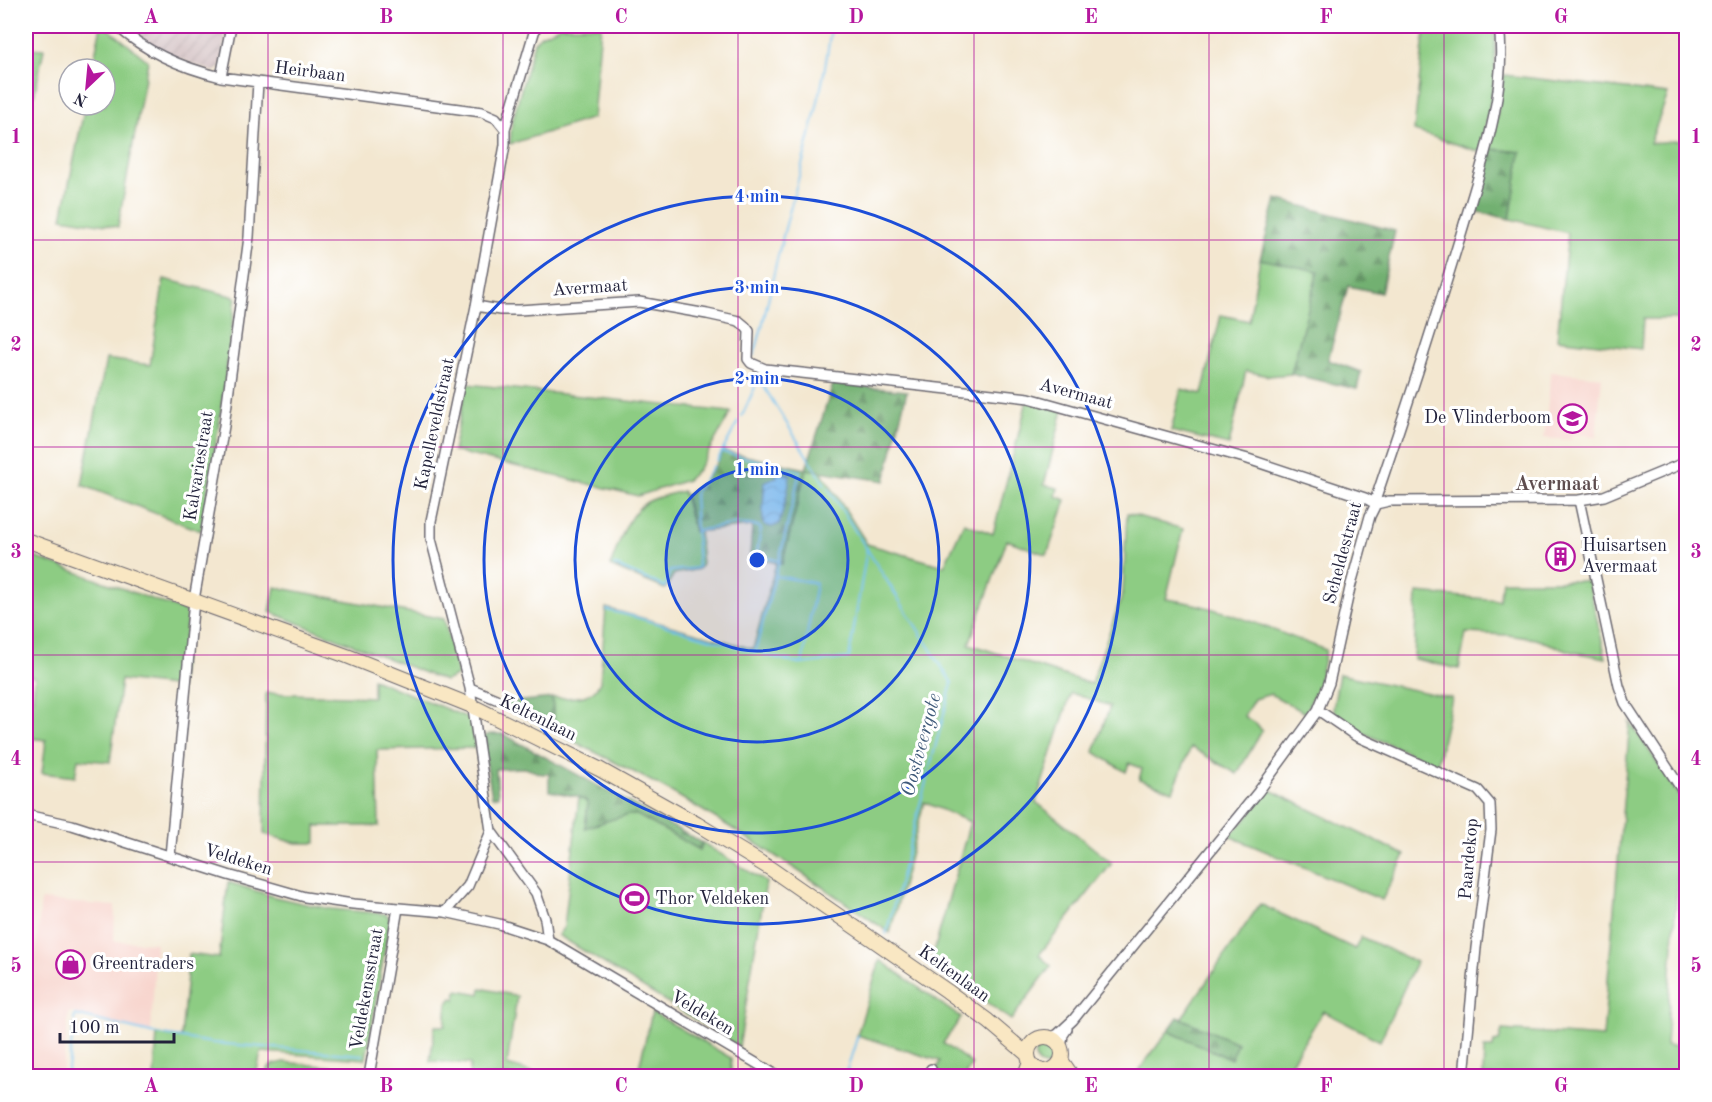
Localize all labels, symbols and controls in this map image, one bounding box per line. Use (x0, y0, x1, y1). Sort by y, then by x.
text: A (143, 8, 159, 28)
text: B (379, 8, 393, 28)
text: C (614, 8, 628, 28)
text: D (848, 8, 864, 28)
text: E (1084, 8, 1098, 28)
text: F (1319, 8, 1333, 28)
text: G (1554, 8, 1568, 28)
north arrow (57, 57, 117, 117)
street label: Heirbaan (273, 59, 347, 85)
text: N (72, 88, 90, 109)
text: 1 (10, 128, 22, 148)
text: 1 (1690, 128, 1702, 148)
text: 4 min (734, 188, 780, 206)
street label: Avermaat (552, 276, 628, 300)
text: 3 min (734, 279, 780, 297)
text: 2 (10, 336, 22, 356)
text: 2 (1690, 336, 1702, 356)
street label: Kapelleveldstraat (412, 356, 458, 492)
text: 2 min (734, 370, 780, 388)
street label: Avermaat (1037, 376, 1115, 412)
school or university icon: De Vlinderboom (1556, 402, 1588, 434)
place label: De Vlinderboom (1424, 409, 1551, 427)
street label: Kalvariestraat (181, 410, 217, 522)
text: 1 min (734, 461, 780, 479)
district label: Avermaat (1515, 475, 1599, 495)
street label: Scheldestraat (1321, 500, 1365, 606)
place label: Huisartsen Avermaat (1582, 537, 1667, 576)
building icon: Huisartsen Avermaat (1545, 540, 1577, 572)
text: 3 (10, 543, 22, 563)
text: 3 (1690, 543, 1702, 563)
centre of rings (747, 550, 767, 570)
water label: Oostveergote (899, 691, 945, 799)
street label: Keltenlaan (497, 692, 580, 744)
text: 4 (10, 750, 22, 770)
text: 4 (1690, 750, 1702, 770)
street label: Paardekop (1456, 817, 1482, 901)
street label: Veldeken (202, 841, 275, 879)
sports icon: Thor Veldeken (618, 883, 650, 915)
place label: Thor Veldeken (655, 890, 770, 908)
street label: Veldekensstraat (347, 927, 387, 1051)
street label: Keltenlaan (915, 942, 993, 1006)
shop icon: Greentraders (55, 948, 87, 980)
place label: Greentraders (92, 955, 194, 973)
text: 5 (10, 956, 22, 977)
text: 5 (1690, 956, 1702, 977)
street label: Veldeken (667, 987, 737, 1039)
scale bar (60, 1006, 174, 1044)
text: 100 m (69, 1019, 120, 1037)
text: A (143, 1077, 159, 1097)
text: B (379, 1077, 393, 1097)
text: C (614, 1077, 628, 1097)
text: D (848, 1077, 864, 1097)
text: E (1084, 1077, 1098, 1097)
text: F (1319, 1077, 1333, 1097)
text: G (1554, 1077, 1568, 1097)

